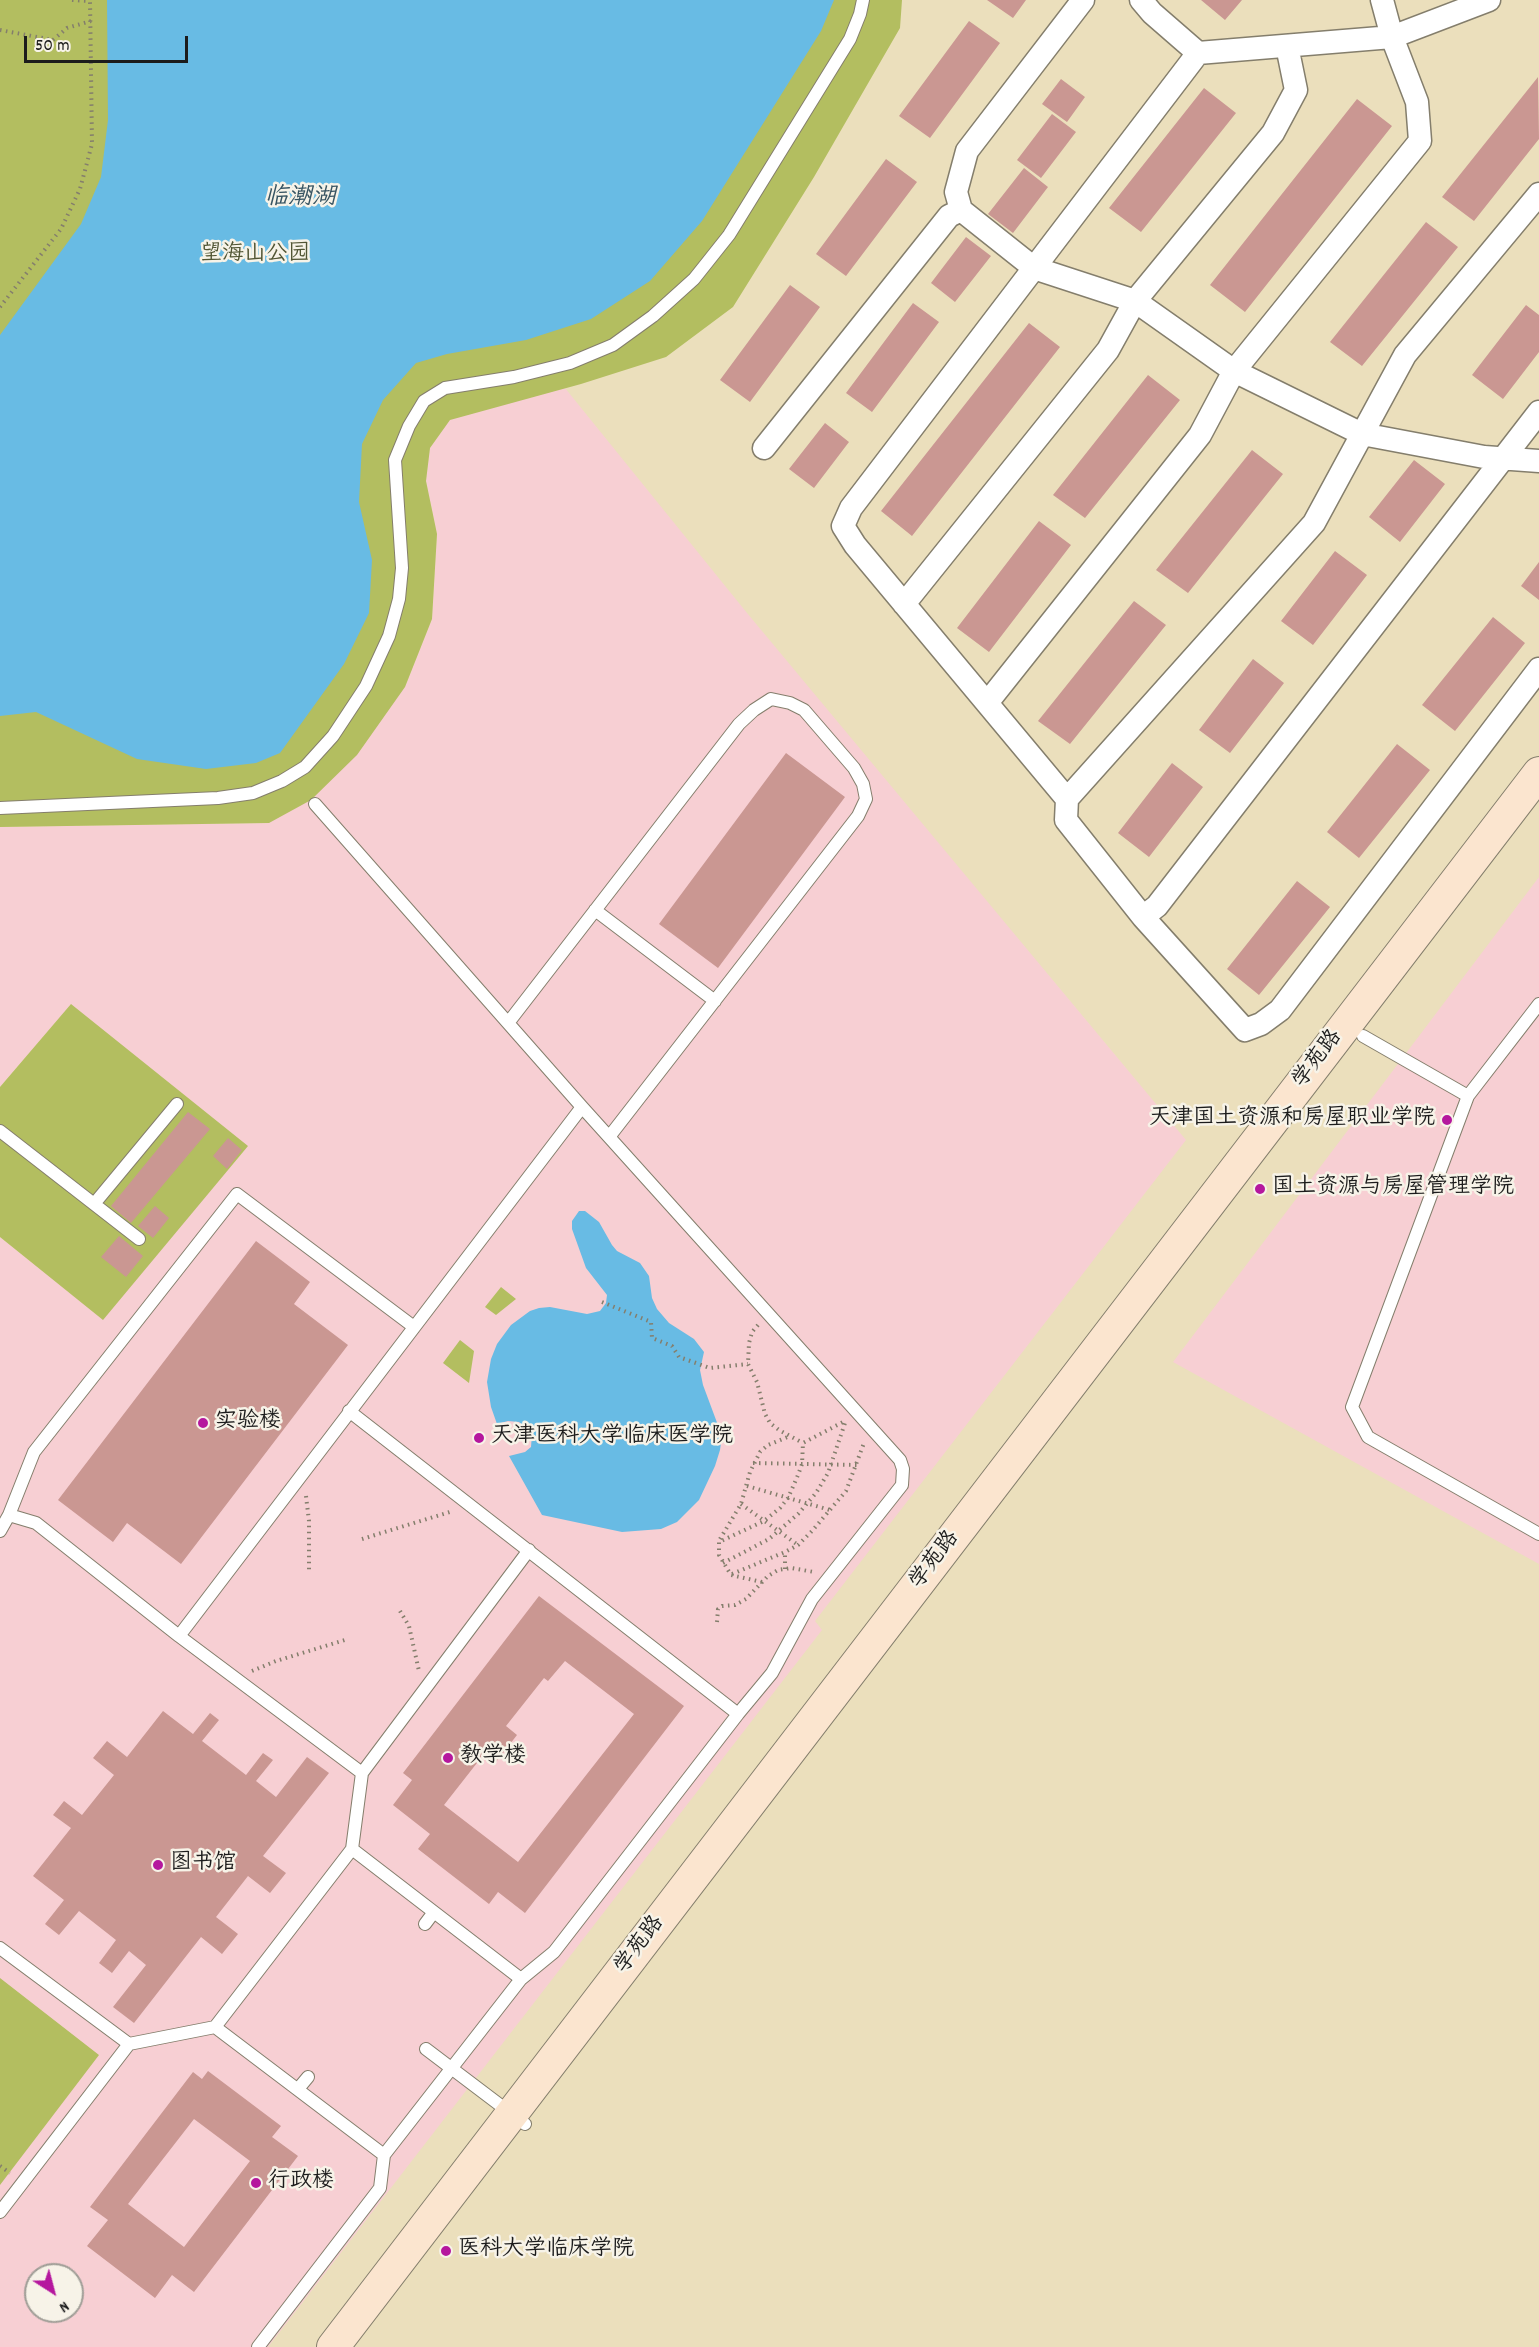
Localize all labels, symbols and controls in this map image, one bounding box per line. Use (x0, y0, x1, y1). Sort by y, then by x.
scale bar (27, 24, 190, 62)
text: 50 m (35, 34, 70, 59)
water label: 临潮湖 (264, 186, 336, 214)
park label: 望海山公园 (200, 243, 310, 269)
street label: 学苑路 (1289, 1026, 1349, 1094)
place label: 天津国土资源和房屋职业学院 (1149, 1107, 1435, 1133)
marker: 天津国土资源和房屋职业学院 (1440, 1113, 1454, 1127)
place label: 国土资源与房屋管理学院 (1272, 1176, 1514, 1202)
marker: 国土资源与房屋管理学院 (1253, 1182, 1267, 1196)
place label: 实验楼 (215, 1410, 281, 1436)
marker: 实验楼 (196, 1416, 210, 1430)
place label: 天津医科大学临床医学院 (491, 1425, 733, 1451)
marker: 天津医科大学临床医学院 (472, 1431, 486, 1445)
street label: 学苑路 (906, 1527, 966, 1595)
place label: 教学楼 (460, 1745, 526, 1771)
marker: 教学楼 (441, 1751, 455, 1765)
place label: 图书馆 (170, 1852, 236, 1878)
marker: 图书馆 (151, 1858, 165, 1872)
street label: 学苑路 (611, 1912, 671, 1980)
place label: 行政楼 (268, 2170, 334, 2196)
marker: 行政楼 (249, 2176, 263, 2190)
place label: 医科大学临床学院 (458, 2238, 634, 2264)
marker: 医科大学临床学院 (439, 2244, 453, 2258)
north arrow (24, 2263, 84, 2323)
text: N (54, 2295, 74, 2318)

